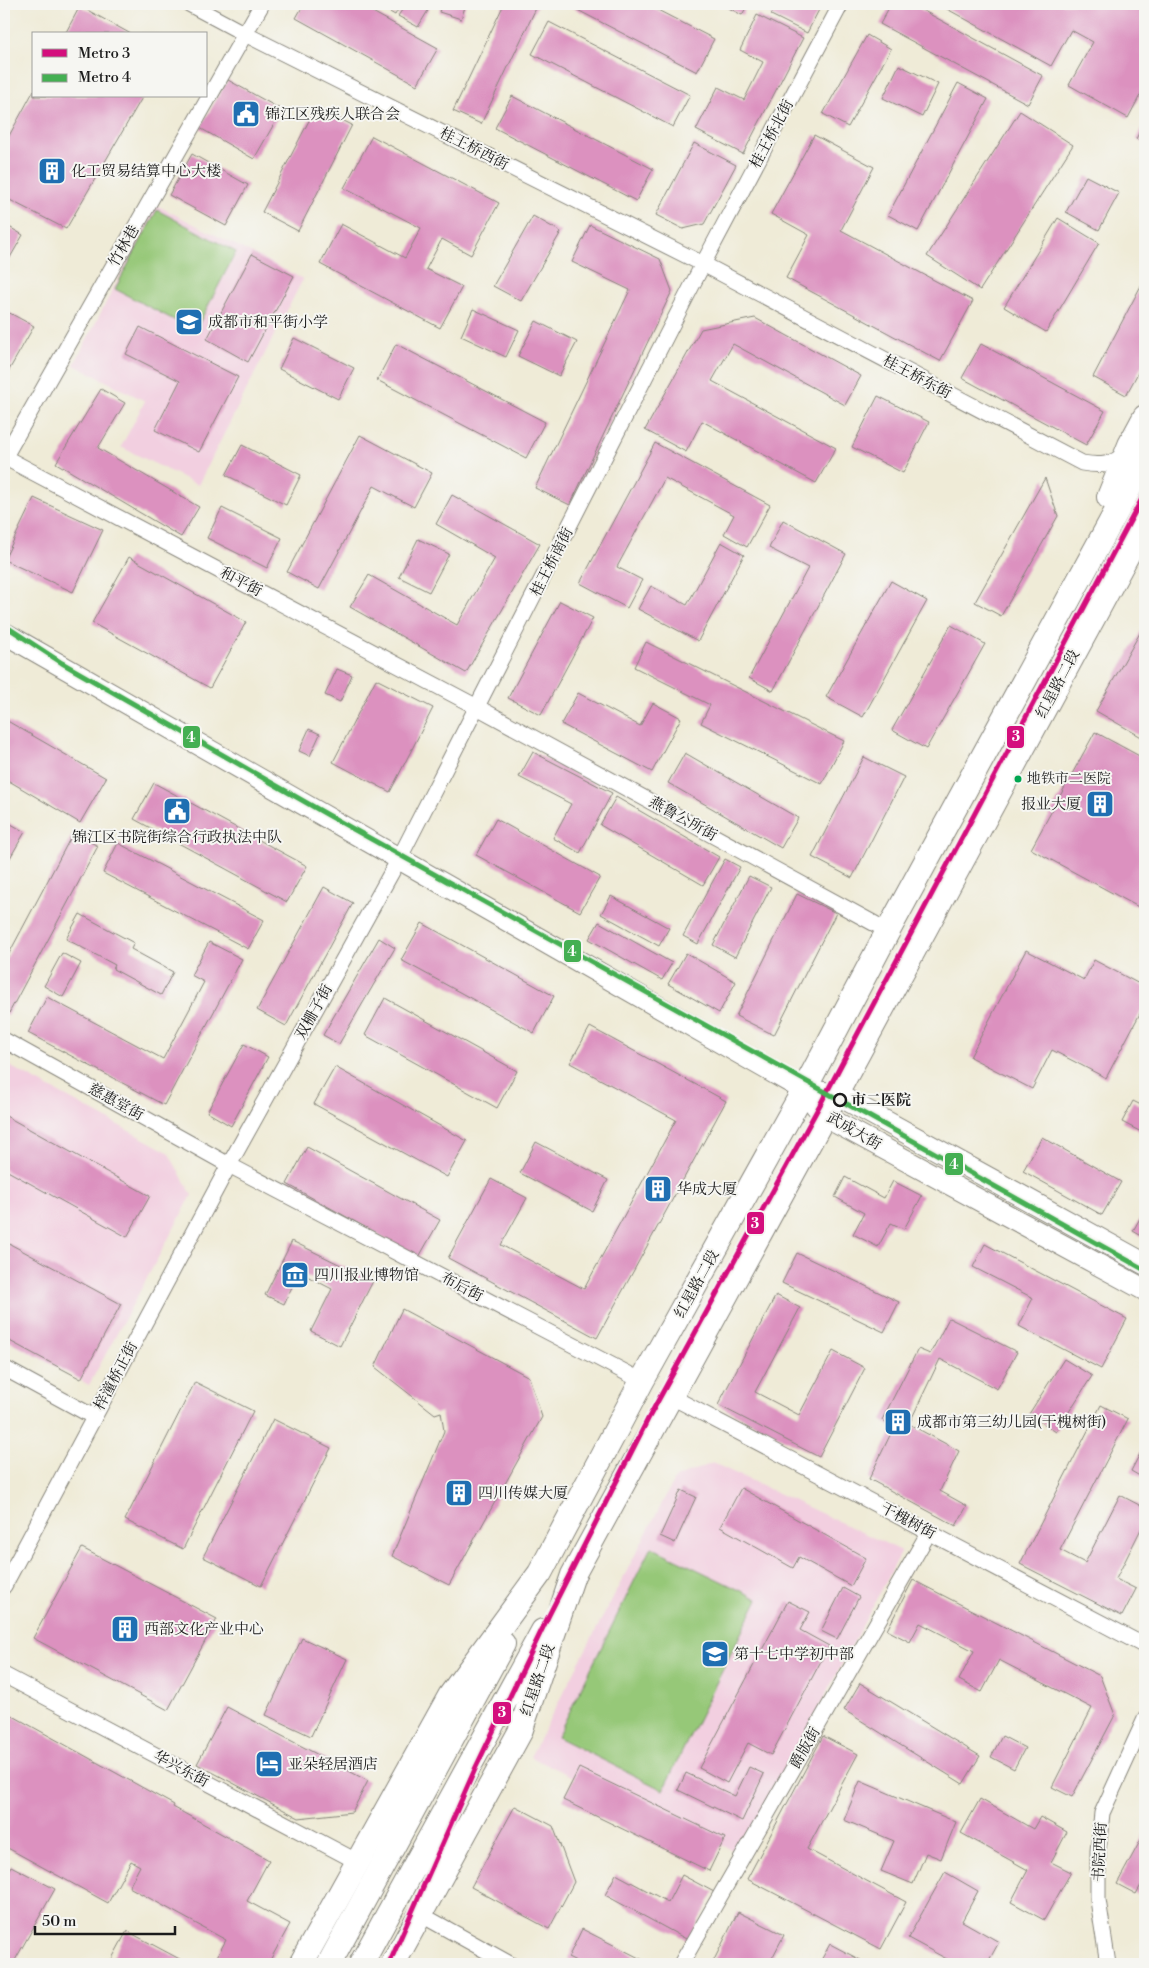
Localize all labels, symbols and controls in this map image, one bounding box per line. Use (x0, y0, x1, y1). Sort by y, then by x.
legend (32, 32, 208, 98)
text: Metro 3 (78, 44, 130, 63)
text: Metro 4 (78, 68, 131, 87)
street label: 桂王桥北街 (746, 96, 798, 172)
public building icon: 锦江区残疾人联合会 (231, 99, 261, 129)
place label: 锦江区残疾人联合会 (265, 105, 400, 124)
street label: 桂王桥西街 (436, 124, 512, 174)
building icon: 化工贸易结算中心大楼 (37, 156, 67, 186)
place label: 化工贸易结算中心大楼 (71, 162, 221, 181)
street label: 竹林巷 (105, 222, 143, 270)
school or university icon: 成都市和平街小学 (174, 307, 204, 337)
place label: 成都市和平街小学 (208, 313, 328, 332)
street label: 桂王桥东街 (879, 351, 955, 403)
street label: 桂王桥南街 (527, 524, 577, 600)
street label: 和平街 (217, 563, 265, 601)
street label: 红星路二段 (1032, 646, 1084, 722)
line badge: 4 (182, 725, 201, 749)
line badge: 3 (1006, 725, 1025, 749)
text: 3 (1012, 728, 1020, 746)
text: 4 (186, 729, 196, 747)
place label: 地铁市二医院 (1027, 770, 1111, 788)
marker: 地铁市二医院 (1013, 774, 1023, 784)
building icon: 报业大厦 (1085, 789, 1115, 819)
street label: 燕鲁公所街 (646, 793, 720, 845)
place label: 报业大厦 (1021, 795, 1081, 814)
public building icon: 锦江区书院街综合行政执法中队 (162, 796, 192, 826)
place label: 锦江区书院街综合行政执法中队 (72, 828, 282, 847)
line badge: 4 (563, 939, 582, 963)
text: 4 (567, 943, 577, 961)
street label: 双栅子街 (291, 981, 337, 1043)
street label: 慈惠堂街 (85, 1079, 147, 1125)
place label: 市二医院 (851, 1091, 911, 1110)
marker: 市二医院 (833, 1093, 847, 1107)
street label: 武成大街 (823, 1108, 885, 1154)
line badge: 4 (944, 1152, 964, 1176)
text: 4 (949, 1156, 959, 1174)
building icon: 华成大厦 (643, 1174, 673, 1204)
place label: 华成大厦 (677, 1180, 737, 1199)
line badge: 3 (746, 1211, 765, 1235)
text: 3 (751, 1215, 759, 1233)
street label: 红星路二段 (671, 1247, 723, 1321)
museum icon: 四川报业博物馆 (280, 1260, 310, 1290)
place label: 四川报业博物馆 (314, 1266, 419, 1285)
street label: 布后街 (438, 1268, 486, 1306)
street label: 梓潼桥正街 (90, 1338, 142, 1414)
building icon: 成都市第三幼儿园(干槐树街) (883, 1407, 913, 1437)
place label: 成都市第三幼儿园(干槐树街) (917, 1413, 1106, 1432)
building icon: 四川传媒大厦 (444, 1478, 474, 1508)
place label: 四川传媒大厦 (478, 1484, 568, 1503)
street label: 干槐树街 (877, 1499, 939, 1543)
building icon: 西部文化产业中心 (110, 1614, 140, 1644)
place label: 西部文化产业中心 (144, 1620, 264, 1639)
school or university icon: 第十七中学初中部 (700, 1639, 730, 1669)
street label: 红星路二段 (517, 1641, 559, 1719)
place label: 第十七中学初中部 (734, 1645, 854, 1664)
line badge: 3 (492, 1701, 512, 1725)
text: 3 (498, 1704, 506, 1722)
street label: 爵版街 (786, 1724, 824, 1772)
street label: 华兴东街 (150, 1747, 212, 1791)
hotel icon: 亚朵轻居酒店 (254, 1749, 284, 1779)
place label: 亚朵轻居酒店 (288, 1755, 378, 1774)
street label: 书院西街 (1089, 1822, 1111, 1882)
scale bar (35, 1903, 175, 1935)
text: 50 m (42, 1912, 76, 1931)

